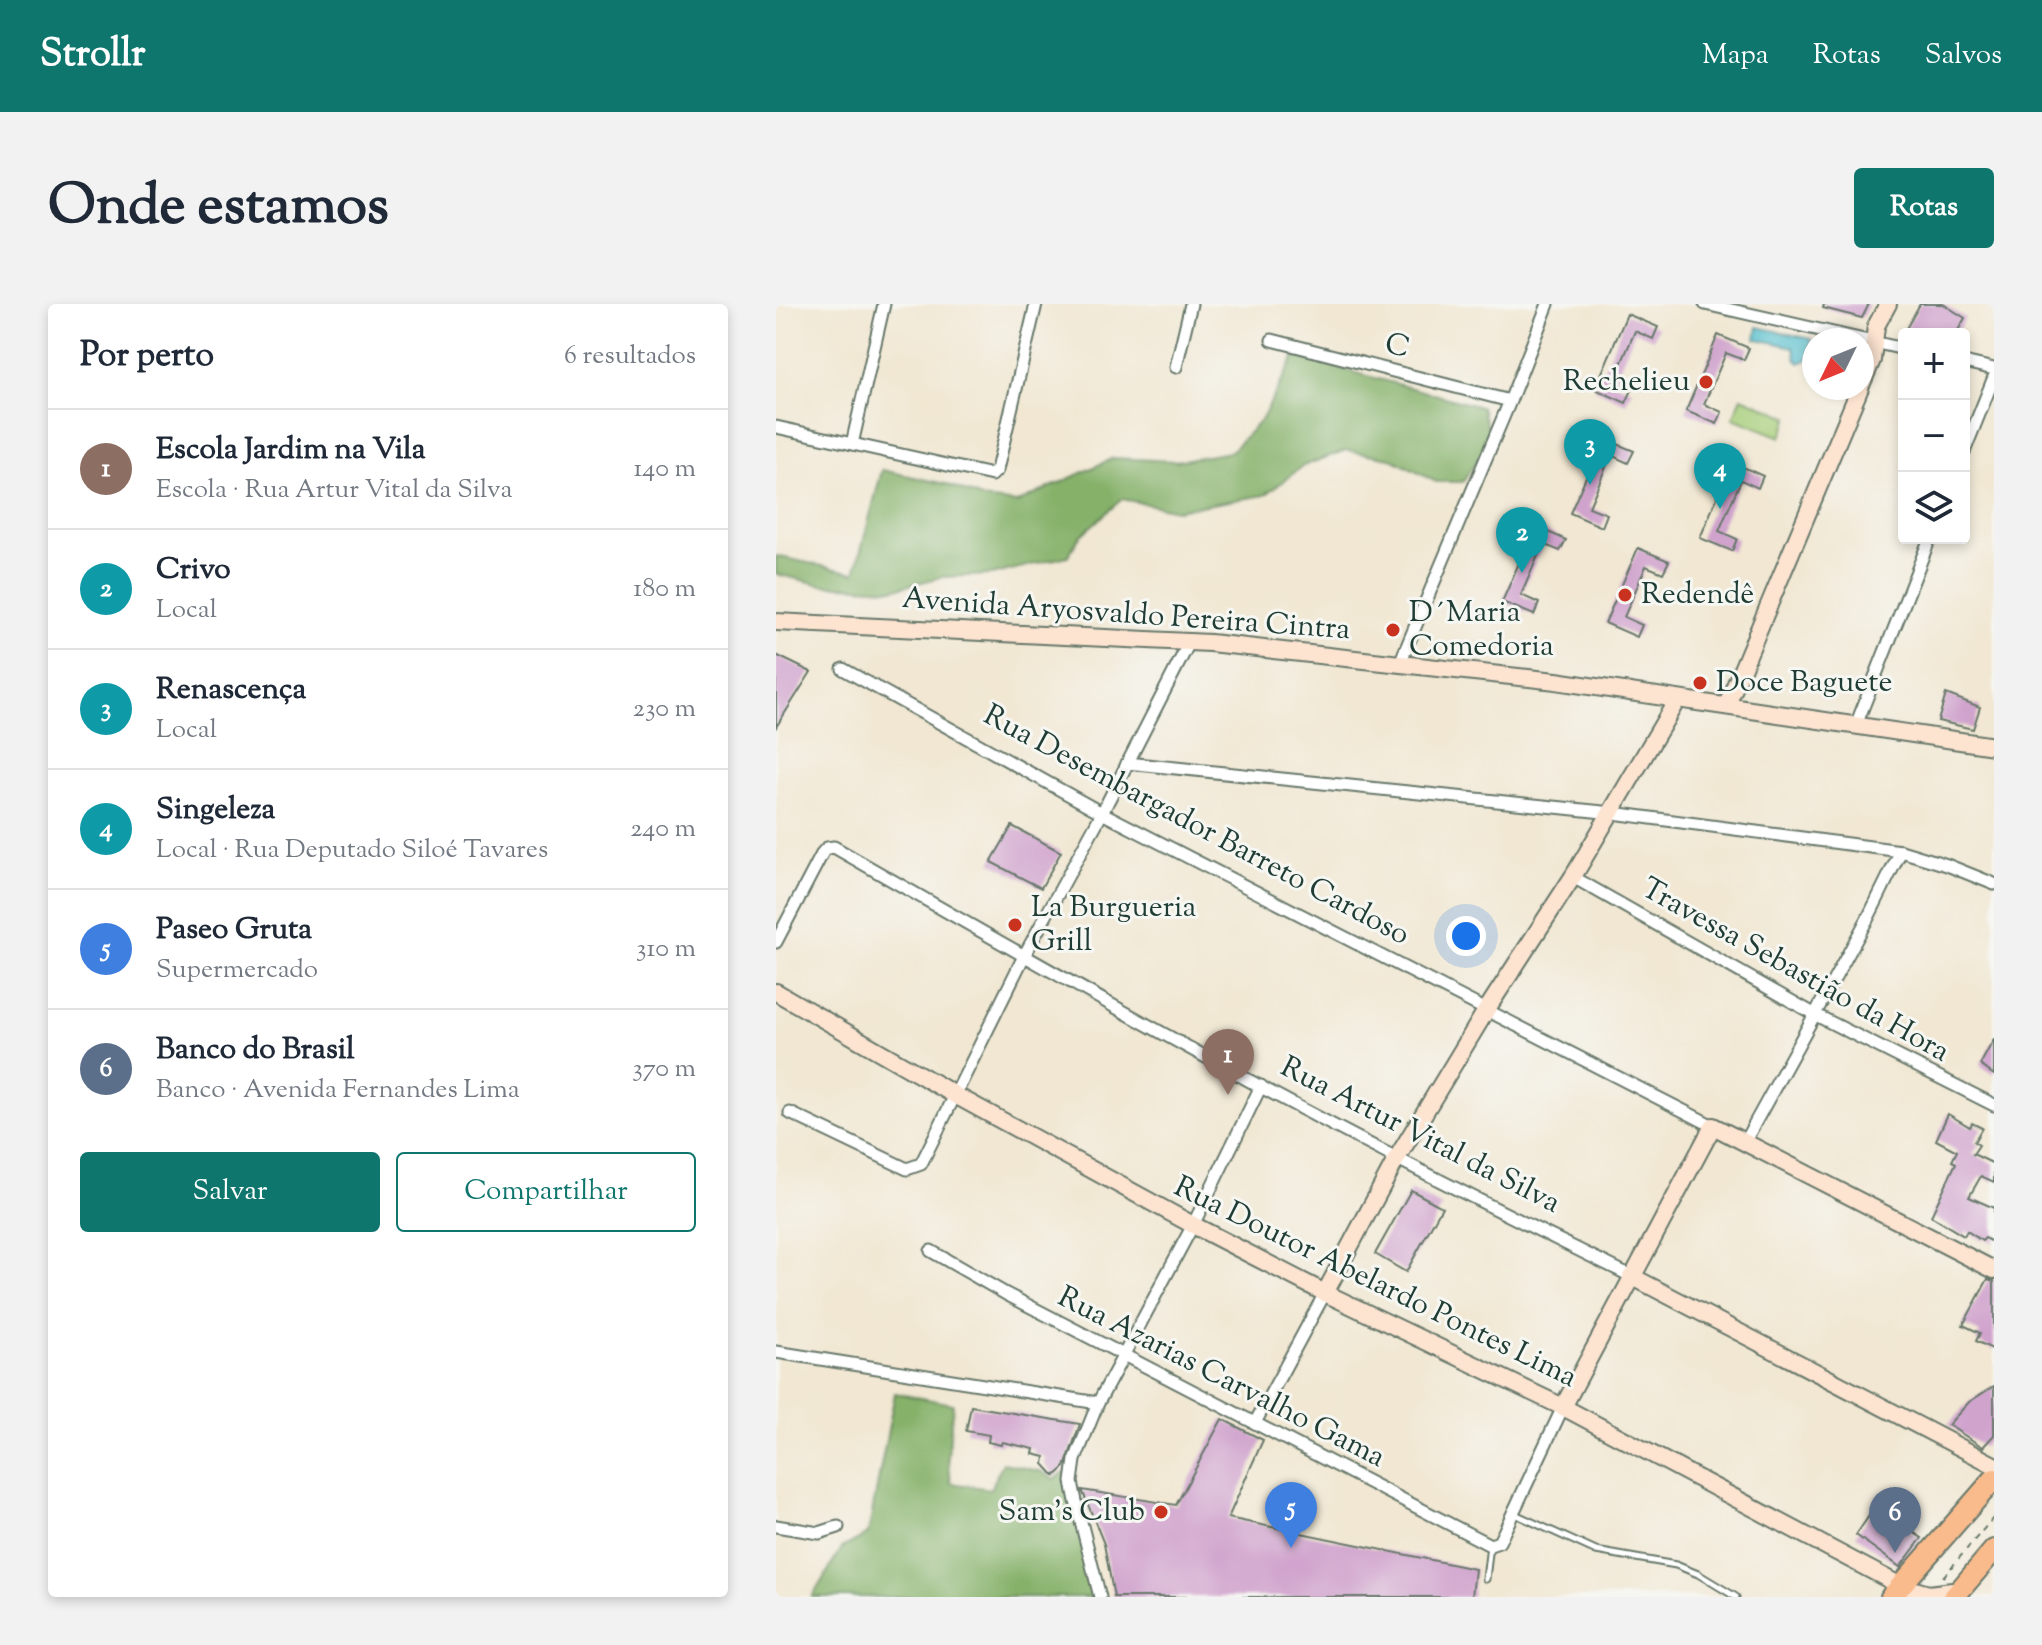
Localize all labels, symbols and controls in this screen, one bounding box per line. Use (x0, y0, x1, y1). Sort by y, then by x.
text: Strollr (40, 29, 146, 83)
text: Mapa (1702, 36, 1769, 76)
text: Rotas (1813, 36, 1881, 76)
text: Salvos (1925, 36, 2002, 76)
text: Onde estamos (48, 168, 389, 249)
button: Rotas (1854, 168, 1994, 248)
street label: C (1380, 323, 1414, 371)
north arrow (1802, 328, 1874, 400)
map controls (1898, 328, 1970, 544)
button: + (1898, 328, 1970, 400)
text: Por perto (80, 332, 214, 381)
text: 6 resultados (564, 338, 696, 375)
place label: Rechelieu (1563, 361, 1690, 404)
marker: Rechelieu (1697, 373, 1715, 391)
button: − (1898, 400, 1970, 472)
pin: 3 (1564, 419, 1616, 485)
text: Escola Jardim na Vila (156, 429, 425, 472)
pin: 4 (1694, 443, 1746, 509)
text: 1 (102, 451, 110, 488)
text: 140 m (633, 451, 696, 488)
text: Escola · Rua Artur Vital da Silva (156, 472, 513, 509)
button: layers (1898, 472, 1970, 544)
pin: 2 (1496, 507, 1548, 573)
text: Crivo (156, 549, 231, 592)
text: 2 (100, 571, 112, 608)
text: 180 m (633, 571, 696, 608)
place label: Redendê (1641, 574, 1754, 617)
street label: Avenida Aryosvaldo Pereira Cintra (900, 578, 1352, 652)
marker: Redendê (1616, 586, 1634, 604)
text: Local (156, 592, 217, 629)
place label: D´Maria Comedoria (1409, 592, 1554, 669)
marker: D´Maria Comedoria (1384, 621, 1402, 639)
place label: Doce Baguete (1716, 662, 1892, 705)
text: Renascença (156, 669, 306, 712)
marker: Doce Baguete (1691, 674, 1709, 692)
text: 3 (101, 691, 111, 728)
text: 230 m (633, 691, 696, 728)
street label: Rua Desembargador Barreto Cardoso (975, 695, 1417, 957)
text: Local (156, 712, 217, 749)
text: Singeleza (156, 789, 275, 832)
text: 4 (99, 811, 113, 848)
text: 240 m (630, 811, 696, 848)
text: Local · Rua Deputado Siloé Tavares (156, 832, 548, 869)
street label: Travessa Sebastião da Hora (1633, 868, 1957, 1074)
place label: La Burgueria Grill (1031, 887, 1196, 964)
text: Paseo Gruta (156, 909, 312, 952)
marker: La Burgueria Grill (1006, 916, 1024, 934)
your location (1446, 916, 1486, 956)
text: 5 (102, 931, 110, 968)
text: 310 m (636, 931, 696, 968)
text: Supermercado (156, 952, 318, 989)
text: Banco do Brasil (156, 1029, 355, 1072)
pin: 1 (1202, 1029, 1254, 1095)
street label: Rua Artur Vital da Silva (1272, 1047, 1568, 1225)
text: 6 (100, 1051, 112, 1088)
text: 370 m (632, 1051, 696, 1088)
text: Banco · Avenida Fernandes Lima (156, 1072, 520, 1109)
button: Salvar (80, 1152, 380, 1232)
button: Compartilhar (396, 1152, 696, 1232)
street label: Rua Doutor Abelardo Pontes Lima (1166, 1166, 1584, 1400)
street label: Rua Azarias Carvalho Gama (1050, 1277, 1392, 1480)
pin: 5 (1265, 1482, 1317, 1548)
pin: 6 (1869, 1487, 1921, 1553)
place label: Sam's Club (999, 1491, 1145, 1534)
marker: Sam's Club (1152, 1503, 1170, 1521)

